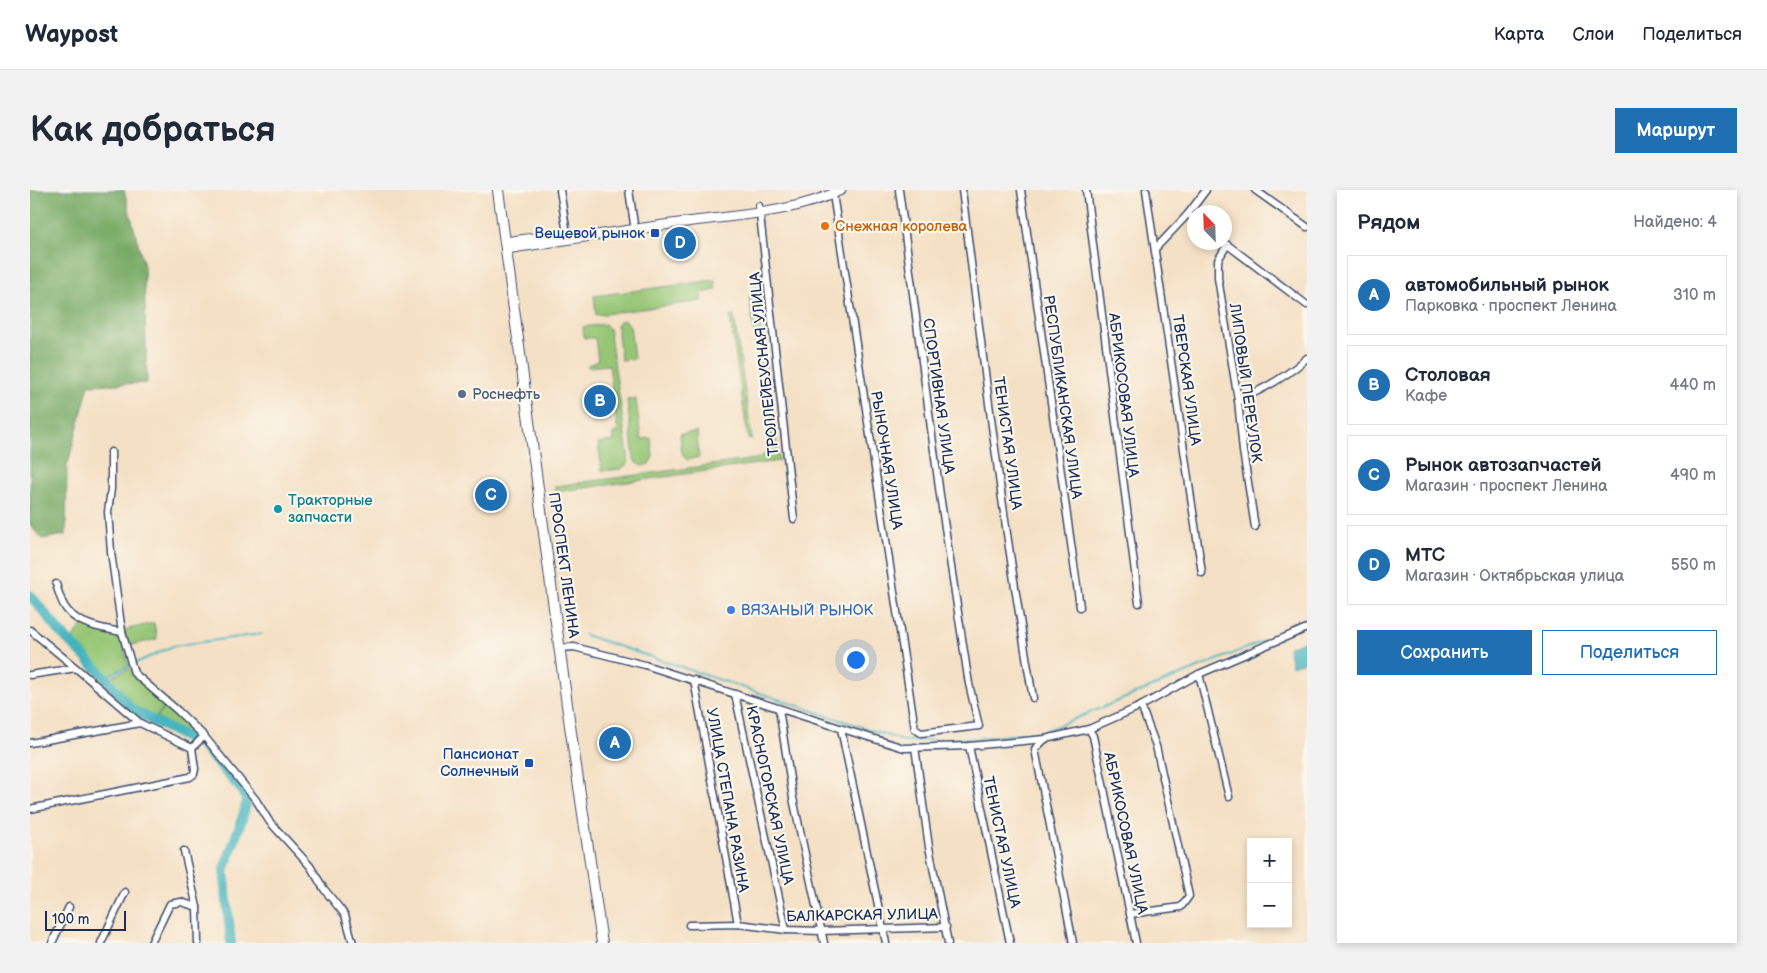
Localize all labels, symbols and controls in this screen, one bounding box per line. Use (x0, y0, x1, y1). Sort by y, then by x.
text: Waypost (25, 20, 118, 49)
text: Карта (1494, 24, 1544, 45)
text: Слои (1572, 24, 1614, 45)
text: Поделиться (1642, 24, 1742, 45)
button: Маршрут (1615, 108, 1737, 153)
text: Как добраться (30, 109, 276, 152)
north arrow (1187, 205, 1232, 250)
text: Рядом (1357, 210, 1420, 235)
text: Найдено: 4 (1633, 213, 1717, 232)
place label: Снежная королева (835, 217, 968, 236)
marker: Снежная королева (819, 220, 831, 232)
place label: Вещевой рынок (535, 224, 645, 243)
pin: D (664, 224, 696, 262)
marker: Вещевой рынок (649, 227, 661, 239)
street label: ТРОЛЛЕЙБУСНАЯ УЛИЦА (745, 270, 784, 457)
text: автомобильный рынок (1405, 274, 1609, 297)
text: A (1369, 286, 1379, 305)
text: 310 m (1673, 286, 1716, 305)
street label: РЕСПУБЛИКАНСКАЯ УЛИЦА (1039, 294, 1086, 501)
text: Парковка · проспект Ленина (1405, 297, 1617, 316)
street label: ЛИПОВЫЙ ПЕРЕУЛОК (1225, 301, 1266, 464)
street label: АБРИКОСОВАЯ УЛИЦА (1104, 311, 1143, 479)
street label: ТВЕРСКАЯ УЛИЦА (1168, 313, 1205, 448)
street label: СПОРТИВНАЯ УЛИЦА (918, 317, 959, 476)
text: Столовая (1405, 364, 1491, 387)
street label: ТЕНИСТАЯ УЛИЦА (989, 375, 1026, 512)
text: B (1368, 376, 1380, 395)
text: 440 m (1670, 376, 1716, 395)
pin: B (584, 382, 616, 420)
place label: Роснефть (472, 385, 541, 404)
text: Кафе (1405, 387, 1447, 406)
marker: Роснефть (456, 388, 468, 400)
street label: РЫНОЧНАЯ УЛИЦА (866, 389, 907, 532)
text: Рынок автозапчастей (1405, 454, 1601, 477)
text: C (1368, 466, 1380, 485)
text: 490 m (1670, 466, 1716, 485)
pin: C (475, 476, 507, 514)
text: Магазин · проспект Ленина (1405, 477, 1608, 496)
place label: Тракторные запчасти (288, 491, 373, 527)
street label: ПРОСПЕКТ ЛЕНИНА (544, 491, 583, 640)
marker: Тракторные запчасти (272, 503, 284, 515)
text: МТС (1405, 544, 1445, 567)
text: D (1368, 556, 1380, 575)
text: 550 m (1671, 556, 1716, 575)
text: Магазин · Октябрьская улица (1405, 567, 1624, 586)
place label: ВЯЗАНЫЙ РЫНОК (741, 601, 874, 620)
marker: ВЯЗАНЫЙ РЫНОК (725, 604, 737, 616)
button: Сохранить (1357, 630, 1532, 675)
button: Поделиться (1542, 630, 1717, 675)
your location (843, 647, 869, 673)
street label: КРАСНОГОРСКАЯ УЛИЦА (741, 704, 798, 887)
street label: УЛИЦА СТЕПАНА РАЗИНА (702, 706, 753, 895)
pin: A (599, 724, 631, 762)
place label: Пансионат Солнечный (440, 745, 519, 781)
street label: АБРИКОСОВАЯ УЛИЦА (1099, 749, 1152, 917)
marker: Пансионат Солнечный (523, 757, 535, 769)
street label: ТЕНИСТАЯ УЛИЦА (978, 774, 1025, 911)
map controls (1247, 838, 1292, 928)
button: + (1247, 838, 1292, 883)
button: − (1247, 883, 1292, 928)
street label: БАЛКАРСКАЯ УЛИЦА (786, 905, 939, 926)
scale bar (45, 908, 126, 931)
text: 100 m (52, 911, 89, 928)

